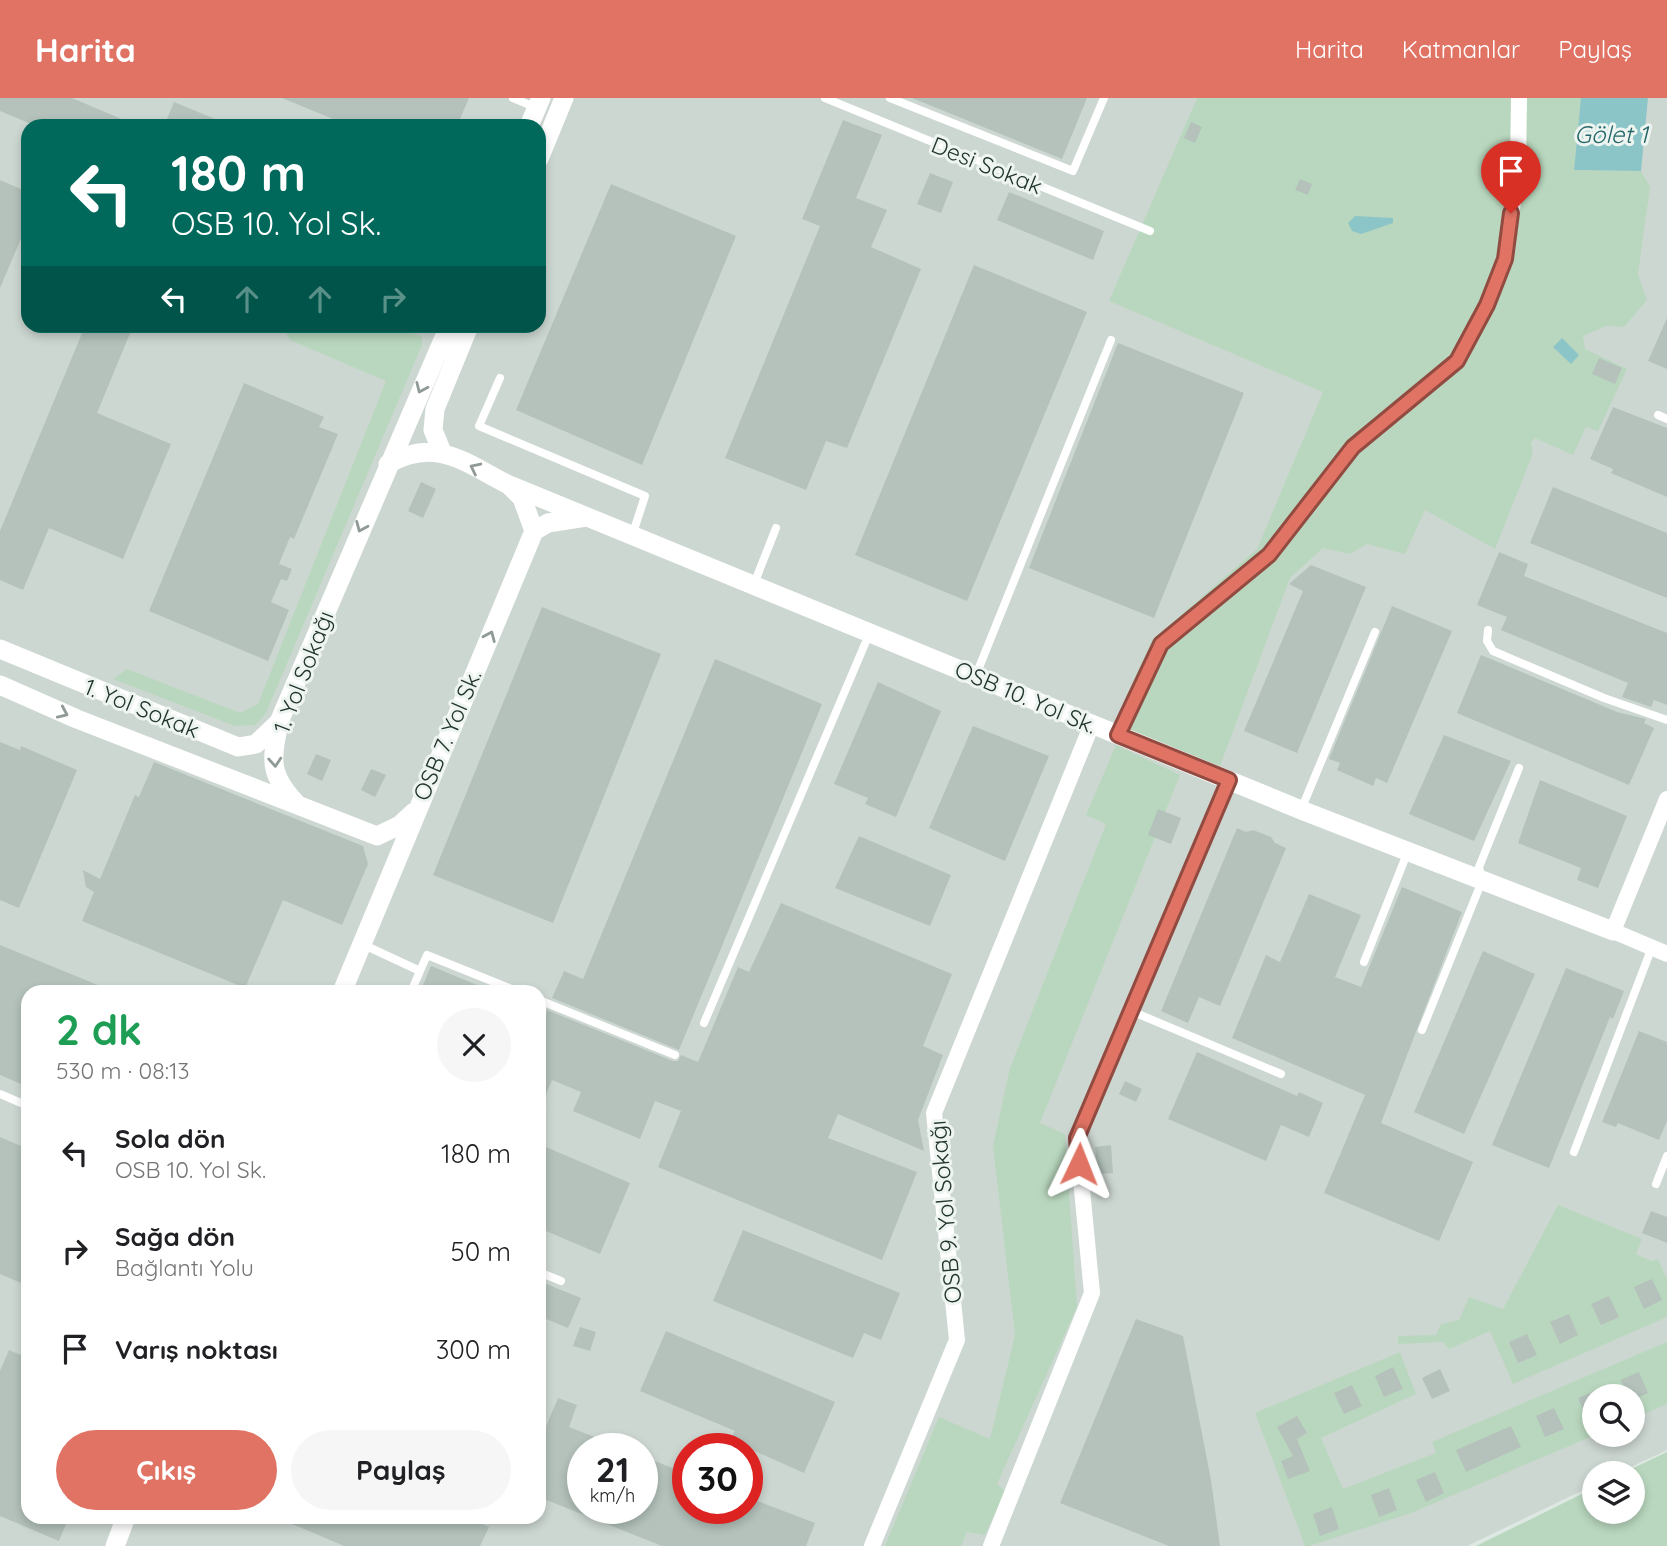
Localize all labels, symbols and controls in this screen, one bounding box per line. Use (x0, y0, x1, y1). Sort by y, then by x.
text: Harita (35, 29, 136, 70)
text: Harita (1295, 34, 1364, 64)
text: Katmanlar (1402, 34, 1520, 64)
text: Paylaş (1558, 34, 1632, 64)
water label: Gölet 1 (1574, 119, 1650, 149)
street label: Desi Sokak (927, 130, 1047, 200)
pin (1481, 141, 1541, 213)
text: 180 m (171, 142, 306, 203)
icon: left (56, 147, 147, 238)
icon: arrive (1492, 152, 1530, 190)
text: OSB 10. Yol Sk. (171, 203, 381, 243)
icon: left (155, 280, 193, 318)
icon: ahead (228, 280, 266, 318)
icon: ahead (301, 280, 339, 318)
icon: right (374, 280, 412, 318)
one-way arrow (415, 381, 429, 393)
one-way arrow (470, 462, 482, 476)
one-way arrow (355, 520, 369, 532)
street label: 1. Yol Sokağı (266, 607, 340, 737)
one-way arrow (481, 630, 495, 642)
street label: OSB 10. Yol Sk. (951, 654, 1101, 740)
street label: OSB 7. Yol Sk. (406, 665, 488, 805)
street label: 1. Yol Sokak (80, 672, 204, 744)
one-way arrow (55, 705, 68, 719)
one-way arrow (267, 757, 282, 768)
text: 2 dk (56, 1003, 142, 1056)
button: close (437, 1008, 511, 1082)
text: 530 m · 08:13 (56, 1056, 190, 1085)
street label: OSB 9. Yol Sokağı (923, 1119, 967, 1305)
text: Sola dön (115, 1122, 225, 1155)
position arrow (1042, 1127, 1116, 1201)
icon: left (56, 1134, 94, 1172)
text: 180 m (441, 1137, 511, 1170)
text: OSB 10. Yol Sk. (115, 1155, 266, 1184)
text: Sağa dön (115, 1220, 235, 1253)
icon: right (56, 1232, 94, 1270)
text: 50 m (451, 1235, 511, 1268)
text: Bağlantı Yolu (115, 1253, 254, 1282)
icon: arrive (56, 1330, 94, 1368)
text: Varış noktası (115, 1333, 278, 1366)
text: 300 m (436, 1333, 511, 1366)
map controls (1582, 1384, 1645, 1524)
button: search (1582, 1384, 1645, 1447)
button: Çıkış (56, 1430, 277, 1510)
button: Paylaş (291, 1430, 511, 1510)
speed limit sign: 30 (672, 1433, 763, 1524)
text: 21 (596, 1447, 629, 1491)
button: layers (1582, 1461, 1645, 1524)
text: km/h (590, 1484, 635, 1507)

